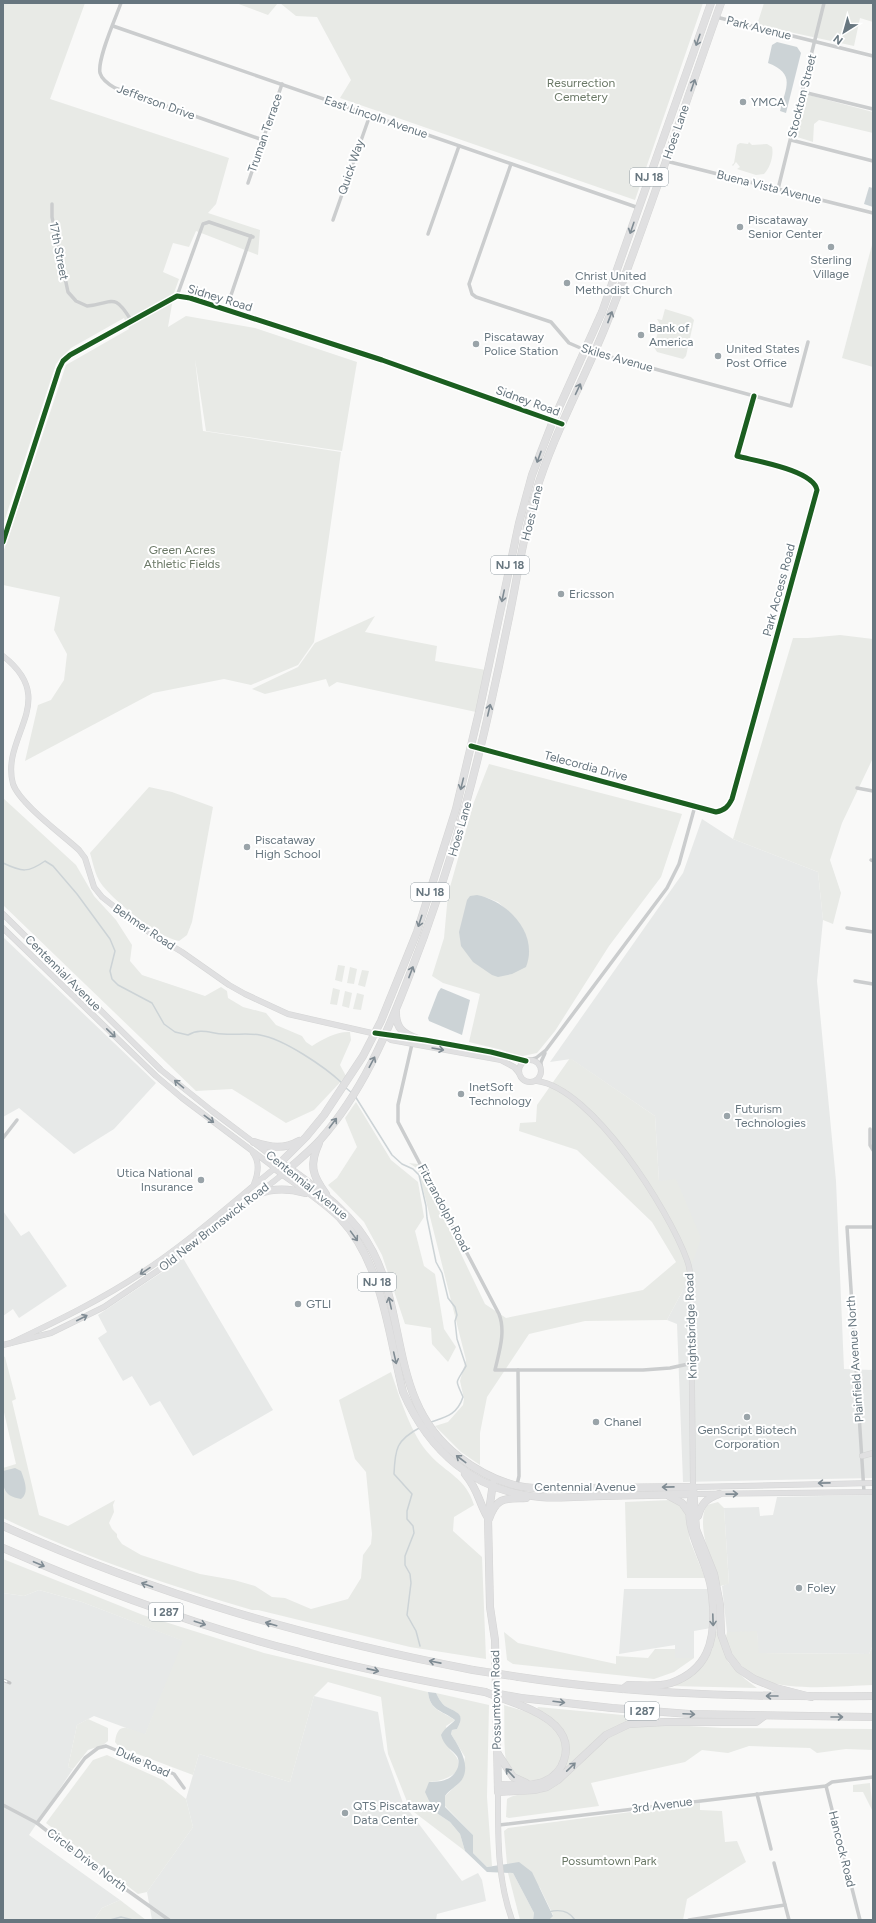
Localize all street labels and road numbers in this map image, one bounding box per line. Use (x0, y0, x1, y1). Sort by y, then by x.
street label: Park Avenue (725, 13, 793, 43)
street label: Stockton Street (785, 52, 819, 139)
street label: Jefferson Drive (115, 81, 197, 123)
street label: Truman Terrace (245, 91, 285, 174)
street label: East Lincoln Avenue (322, 93, 430, 141)
street label: Hoes Lane (660, 103, 692, 161)
street label: Quick Way (335, 137, 367, 196)
street label: Buena Vista Avenue (715, 167, 823, 207)
road number: NJ 18 (630, 168, 668, 186)
street label: 17th Street (46, 221, 72, 282)
street label: Sidney Road (186, 281, 254, 315)
street label: Skiles Avenue (579, 341, 655, 375)
street label: Sidney Road (494, 383, 562, 419)
street label: Hoes Lane (518, 483, 546, 542)
street label: Park Access Road (760, 542, 798, 638)
road number: NJ 18 (491, 556, 529, 574)
street label: Telecordia Drive (543, 748, 630, 784)
street label: Hoes Lane (445, 799, 475, 858)
road number: NJ 18 (411, 883, 449, 901)
street label: Behmer Road (110, 901, 178, 953)
street label: Centennial Avenue (22, 932, 104, 1014)
street label: Centennial Avenue (263, 1148, 351, 1223)
street label: Fitzrandolph Road (415, 1162, 473, 1254)
street label: Old New Brunswick Road (156, 1180, 272, 1274)
road number: NJ 18 (358, 1273, 396, 1291)
street label: Knightsbridge Road (682, 1273, 700, 1379)
street label: Plainfield Avenue North (844, 1295, 866, 1423)
street label: Centennial Avenue (534, 1480, 636, 1494)
road number: I 287 (149, 1603, 183, 1621)
street label: Possumtown Road (488, 1650, 504, 1750)
road number: I 287 (625, 1702, 659, 1720)
street label: Duke Road (114, 1744, 172, 1780)
street label: 3rd Avenue (631, 1794, 694, 1816)
street label: Hancock Road (826, 1809, 858, 1889)
street label: Circle Drive North (44, 1825, 130, 1895)

